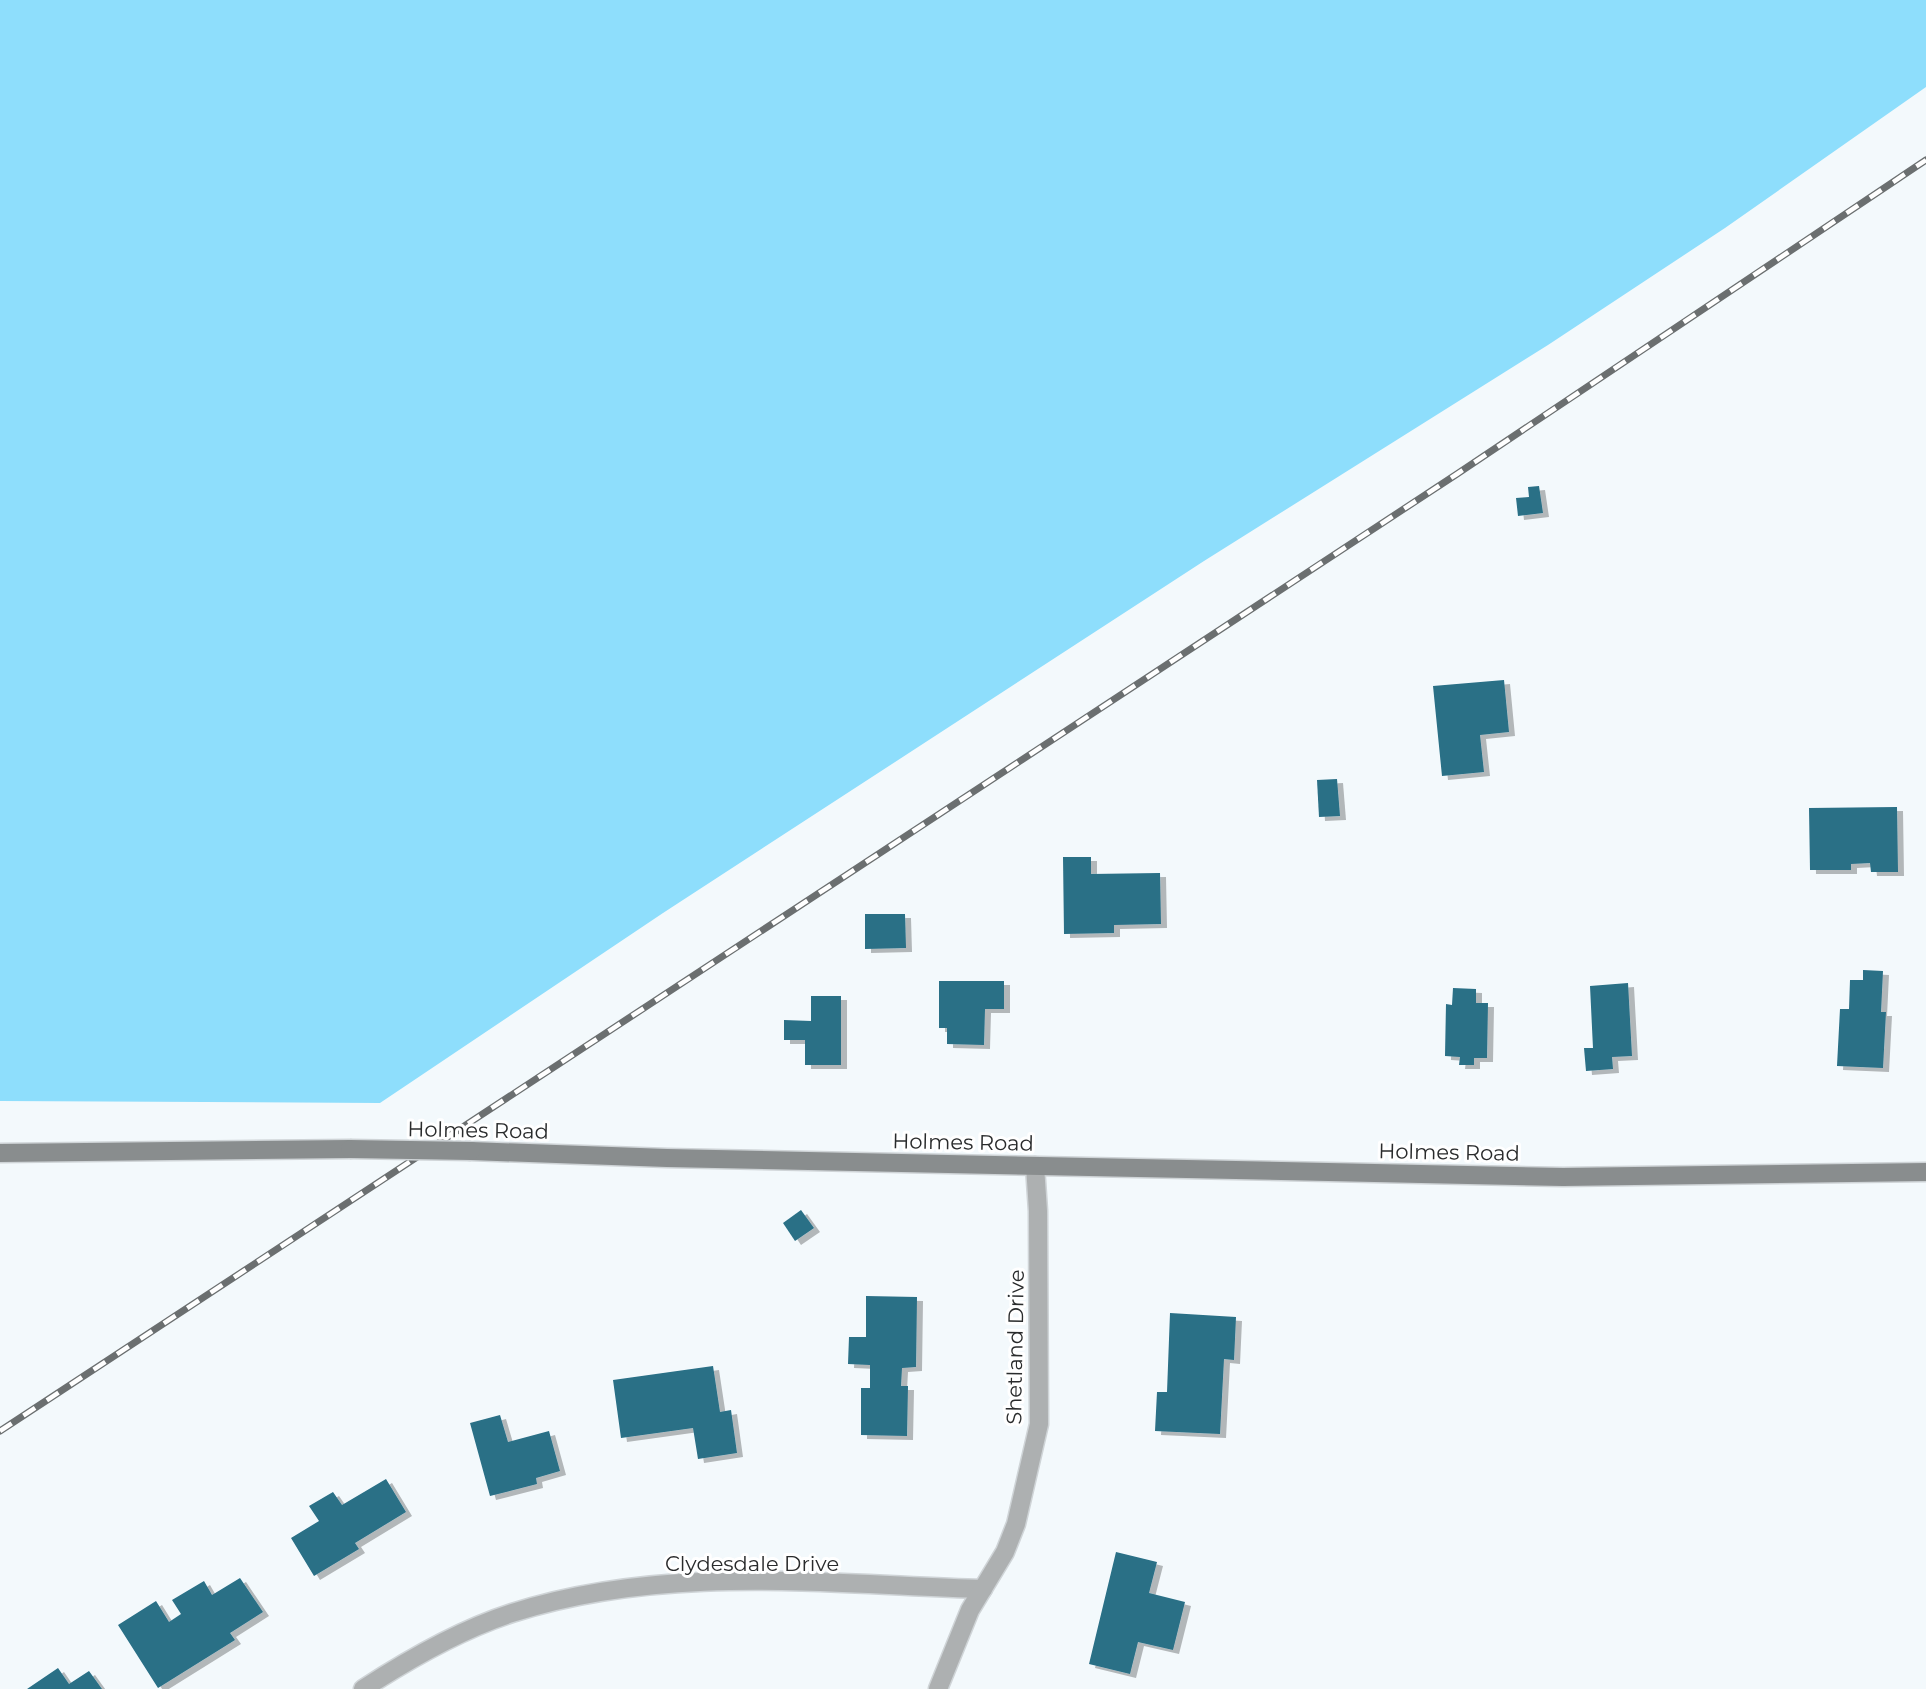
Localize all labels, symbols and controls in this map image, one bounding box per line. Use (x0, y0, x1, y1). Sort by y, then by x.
street label: Holmes Road (407, 1116, 549, 1144)
street label: Holmes Road (892, 1128, 1034, 1156)
street label: Holmes Road (1378, 1138, 1520, 1166)
street label: Shetland Drive (1001, 1269, 1029, 1425)
street label: Clydesdale Drive (665, 1551, 839, 1576)

